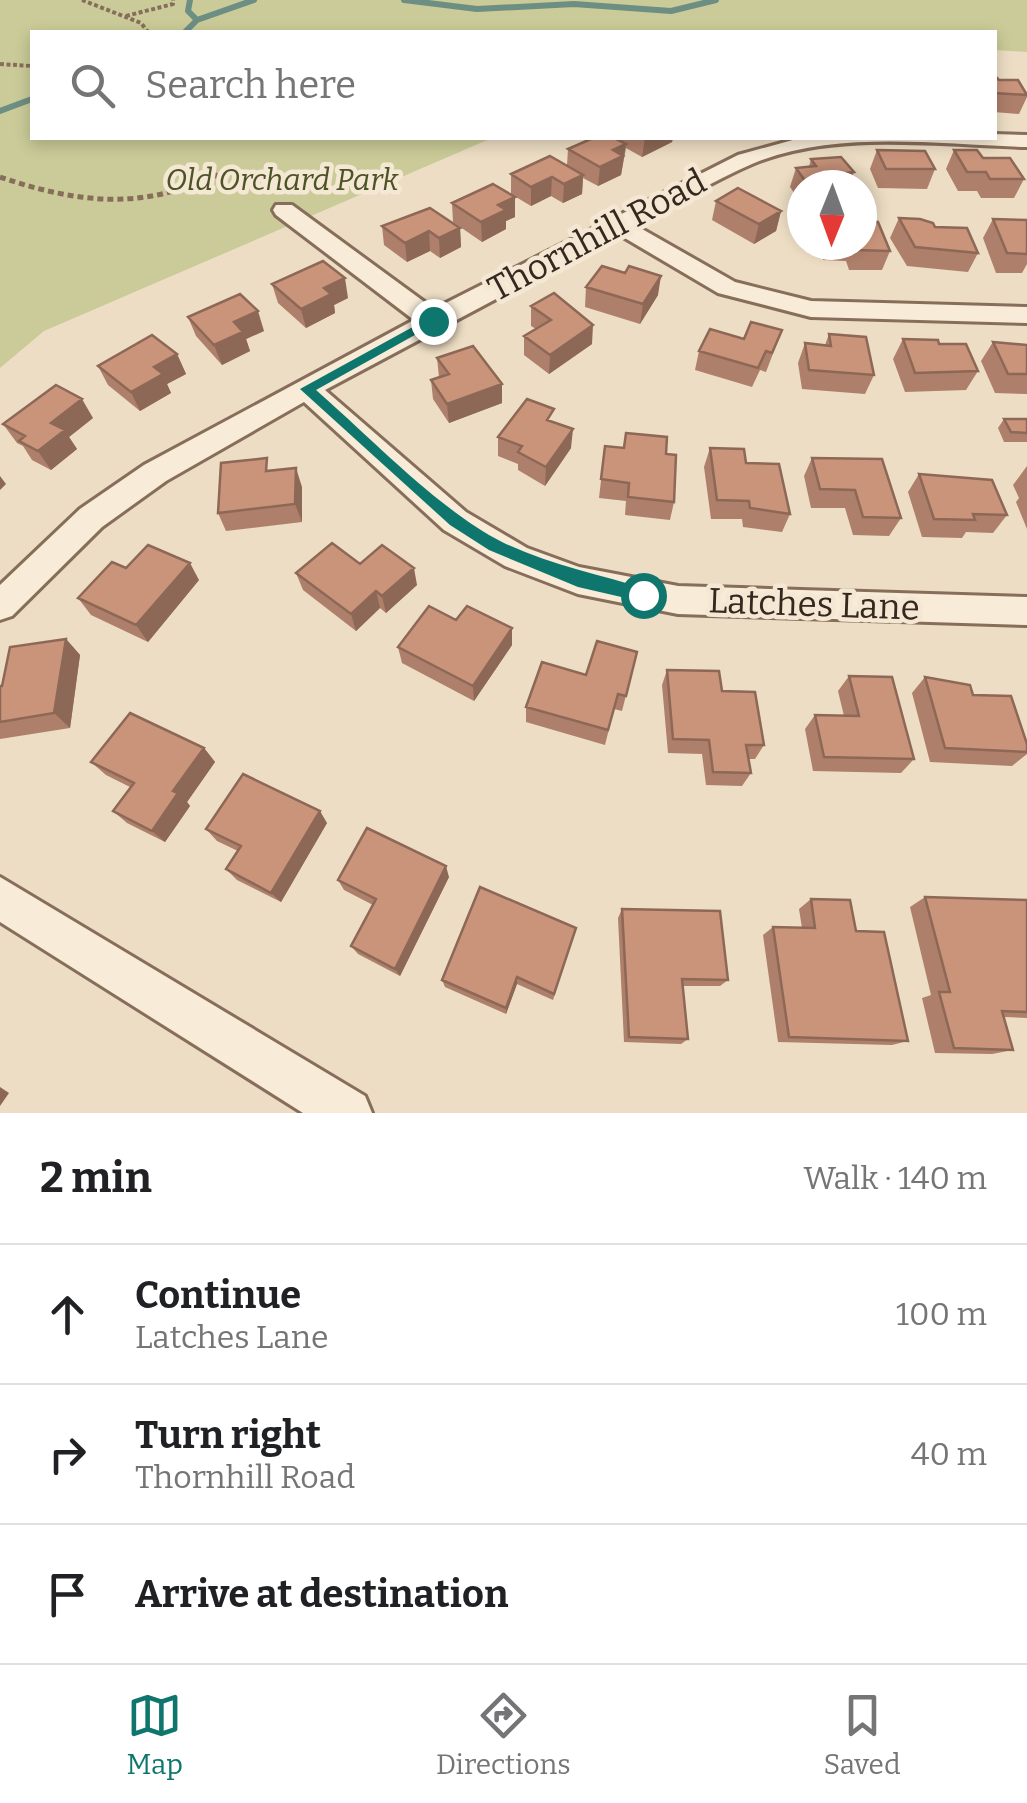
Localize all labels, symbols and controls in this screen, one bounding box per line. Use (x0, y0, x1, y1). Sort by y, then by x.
search box (30, 30, 997, 140)
icon: search (65, 58, 120, 113)
text: Search here (145, 62, 356, 108)
street label: Thornhill Road (481, 160, 713, 310)
park label: Old Orchard Park (165, 162, 399, 198)
north arrow (787, 170, 877, 260)
route end (411, 299, 457, 345)
route start (621, 573, 667, 619)
street label: Latches Lane (708, 579, 920, 629)
text: 2 min (40, 1153, 152, 1203)
text: Walk · 140 m (803, 1159, 987, 1197)
text: Continue (135, 1272, 301, 1318)
icon: ahead (40, 1287, 95, 1342)
text: 100 m (896, 1295, 987, 1333)
text: Latches Lane (135, 1318, 328, 1356)
text: Turn right (135, 1412, 321, 1458)
icon: right (40, 1427, 95, 1482)
text: 40 m (911, 1435, 987, 1473)
text: Thornhill Road (135, 1458, 355, 1496)
icon: arrive (40, 1567, 95, 1622)
text: Arrive at destination (135, 1571, 508, 1617)
tab: Map (126, 1688, 183, 1781)
tab: Directions (436, 1688, 571, 1781)
tab: Saved (824, 1688, 901, 1781)

